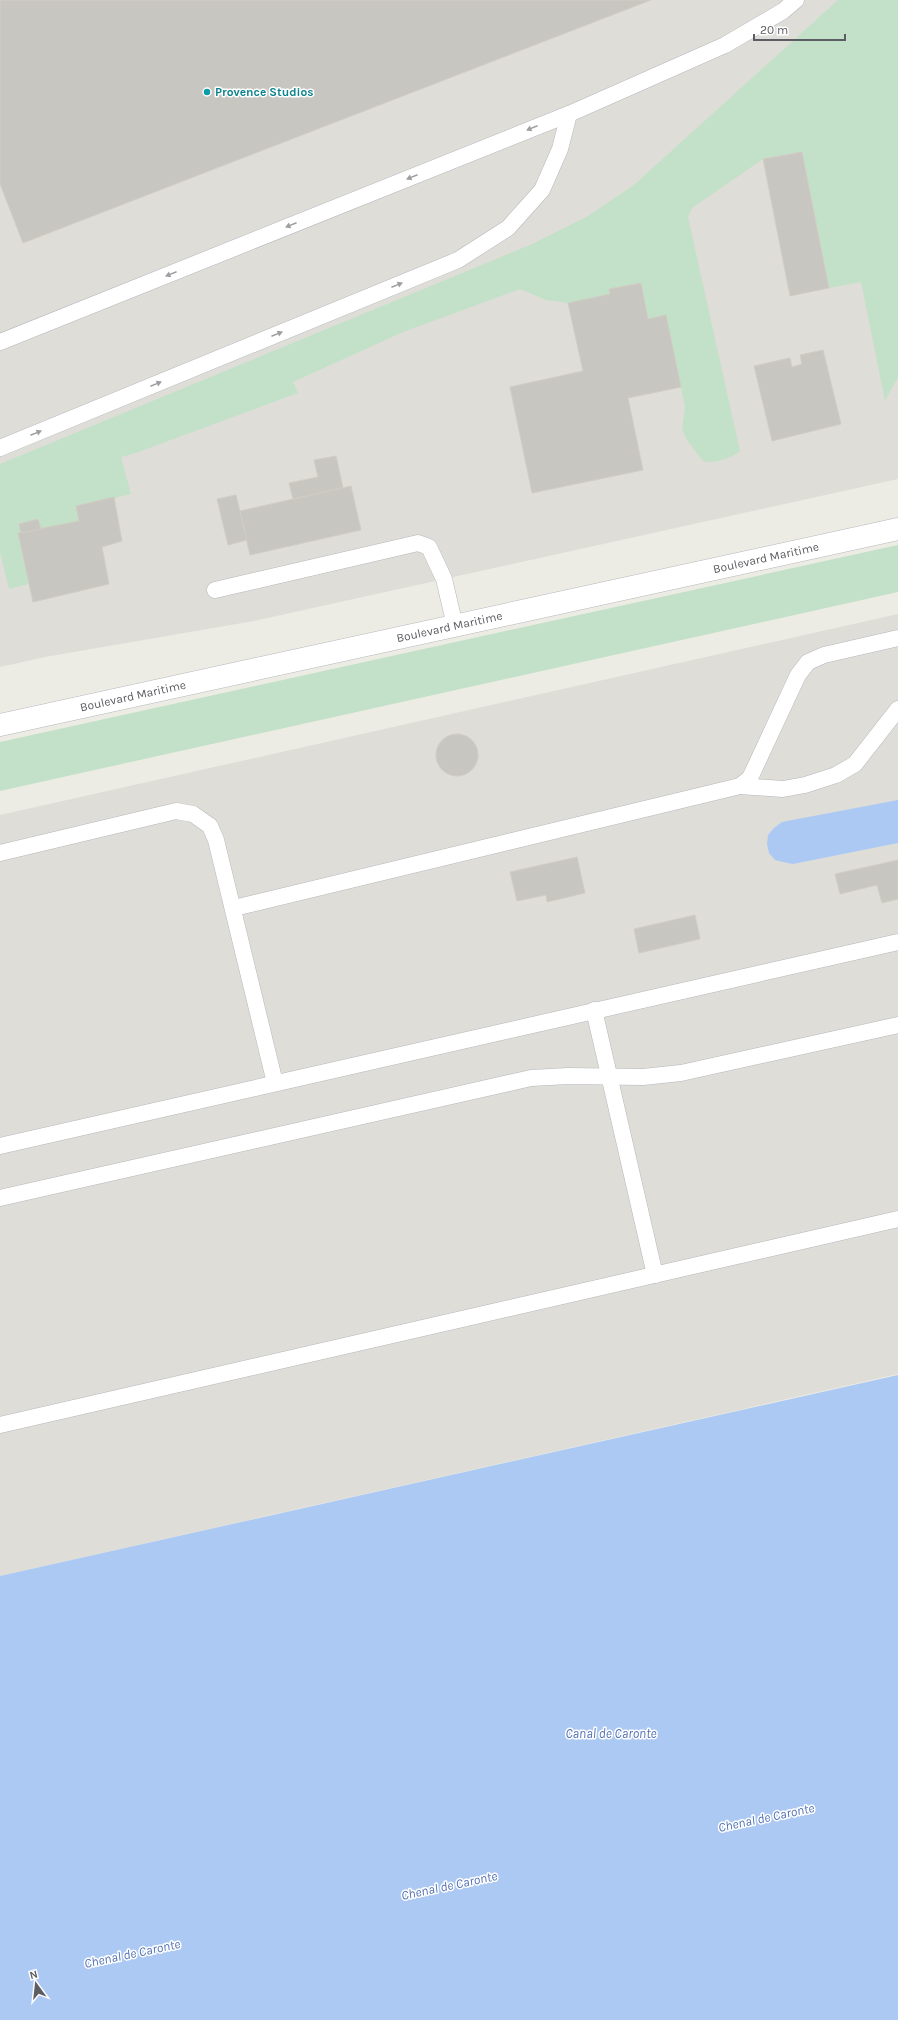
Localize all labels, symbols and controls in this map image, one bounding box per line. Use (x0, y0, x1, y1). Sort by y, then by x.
scale bar (754, 16, 845, 42)
text: 20 m (760, 23, 788, 37)
place label: Provence Studios (215, 85, 314, 99)
marker: Provence Studios (202, 87, 212, 97)
one-way arrow (527, 125, 538, 131)
one-way arrow (405, 174, 417, 180)
one-way arrow (286, 222, 297, 228)
one-way arrow (164, 271, 176, 277)
one-way arrow (391, 282, 402, 288)
one-way arrow (271, 331, 283, 337)
one-way arrow (151, 381, 162, 387)
one-way arrow (31, 430, 43, 436)
street label: Boulevard Maritime (712, 539, 820, 576)
street label: Boulevard Maritime (395, 609, 504, 645)
street label: Boulevard Maritime (79, 678, 187, 714)
water label: Canal de Caronte (565, 1726, 657, 1741)
water label: Chenal de Caronte (717, 1800, 815, 1835)
water label: Chenal de Caronte (400, 1868, 498, 1903)
water label: Chenal de Caronte (83, 1936, 181, 1971)
north arrow (16, 1964, 56, 2004)
text: N (28, 1968, 39, 1982)

